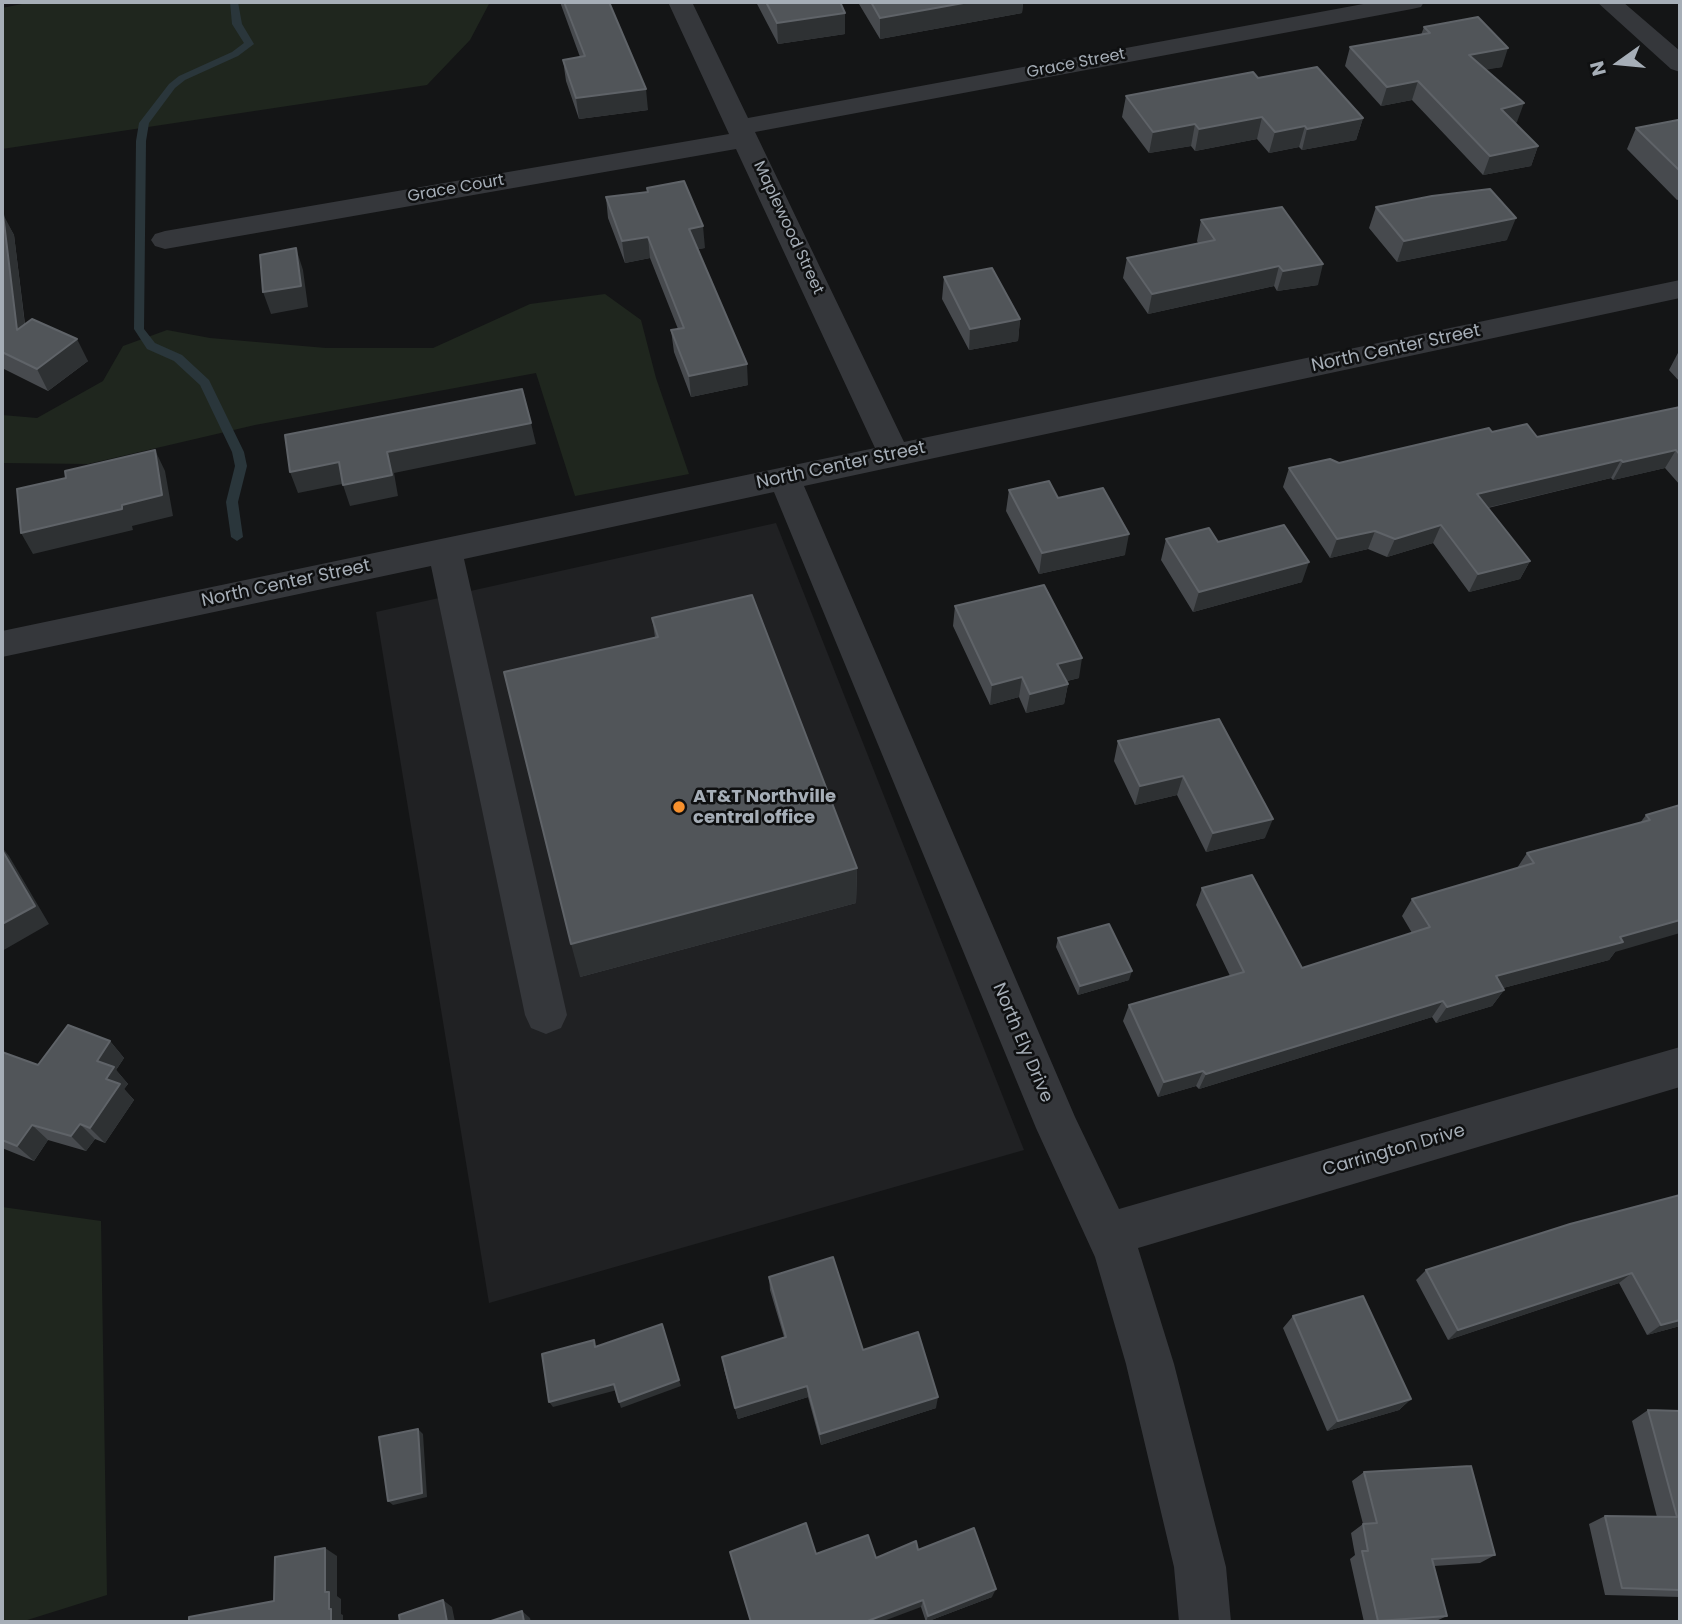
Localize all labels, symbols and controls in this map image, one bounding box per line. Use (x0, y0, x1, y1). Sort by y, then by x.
north arrow (1584, 28, 1654, 98)
street label: Grace Street (1025, 45, 1127, 83)
text: N (1583, 58, 1613, 79)
street label: Maplewood Street (749, 158, 827, 298)
street label: Grace Court (406, 171, 506, 207)
street label: North Center Street (1309, 321, 1483, 377)
street label: North Center Street (754, 438, 928, 494)
street label: North Center Street (199, 556, 373, 612)
place label: AT&T Northville central office (693, 786, 836, 828)
marker: AT&T Northville central office (671, 799, 687, 815)
street label: North Ely Drive (987, 980, 1057, 1106)
street label: Carrington Drive (1320, 1120, 1468, 1182)

